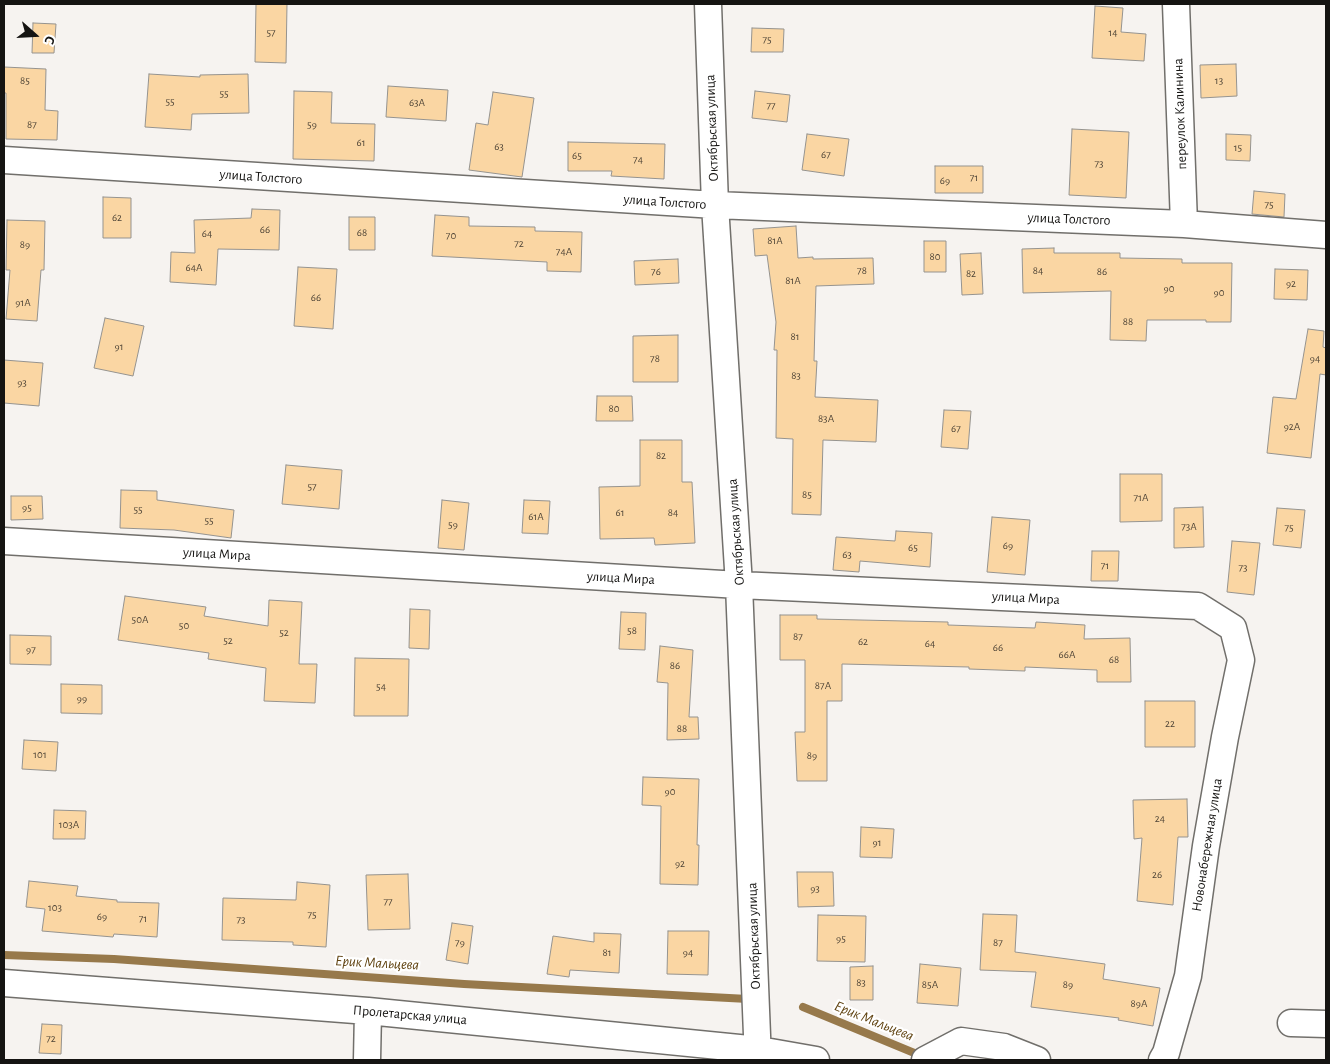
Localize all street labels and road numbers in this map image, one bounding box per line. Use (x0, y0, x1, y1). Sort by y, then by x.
street label: переулок Калинина (1170, 58, 1190, 170)
street label: Октябрьская улица (702, 74, 722, 182)
street label: улица Толстого (219, 166, 303, 188)
street label: улица Толстого (623, 191, 707, 213)
street label: улица Толстого (1027, 209, 1111, 229)
street label: Октябрьская улица (724, 478, 748, 586)
street label: улица Мира (183, 544, 251, 564)
street label: улица Мира (587, 568, 655, 588)
street label: улица Мира (992, 588, 1060, 608)
street label: Новонабережная улица (1188, 777, 1226, 913)
street label: Октябрьская улица (744, 882, 764, 990)
street label: Пролетарская улица (352, 1002, 468, 1028)

